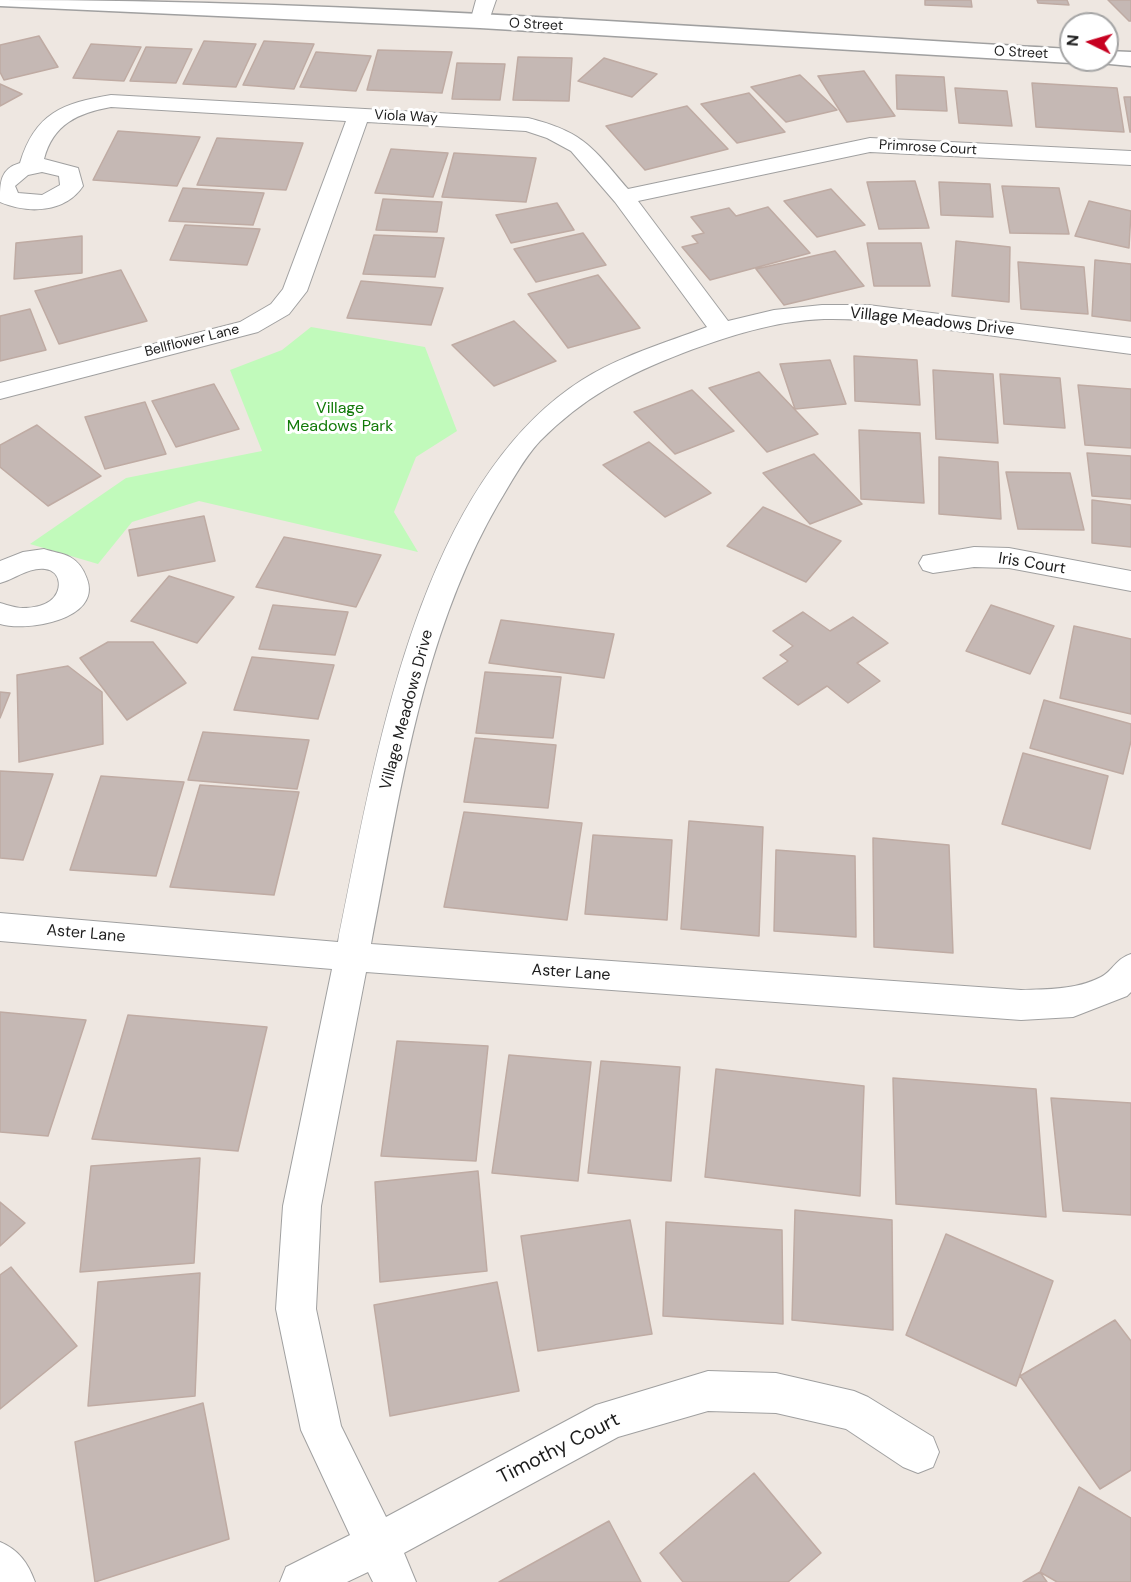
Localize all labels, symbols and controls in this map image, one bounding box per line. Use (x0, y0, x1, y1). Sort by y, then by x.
north arrow (1059, 12, 1119, 72)
street label: O Street (508, 15, 564, 35)
text: N (1062, 34, 1084, 47)
street label: O Street (993, 43, 1049, 63)
street label: Viola Way (374, 107, 438, 127)
street label: Primrose Court (879, 137, 977, 159)
street label: Village Meadows Drive (849, 304, 1015, 340)
street label: Bellflower Lane (143, 321, 241, 361)
park label: Village Meadows Park (287, 399, 393, 437)
street label: Iris Court (997, 549, 1067, 579)
street label: Village Meadows Drive (376, 628, 438, 792)
street label: Aster Lane (46, 921, 126, 947)
street label: Aster Lane (531, 961, 611, 985)
street label: Timothy Court (494, 1408, 624, 1490)

